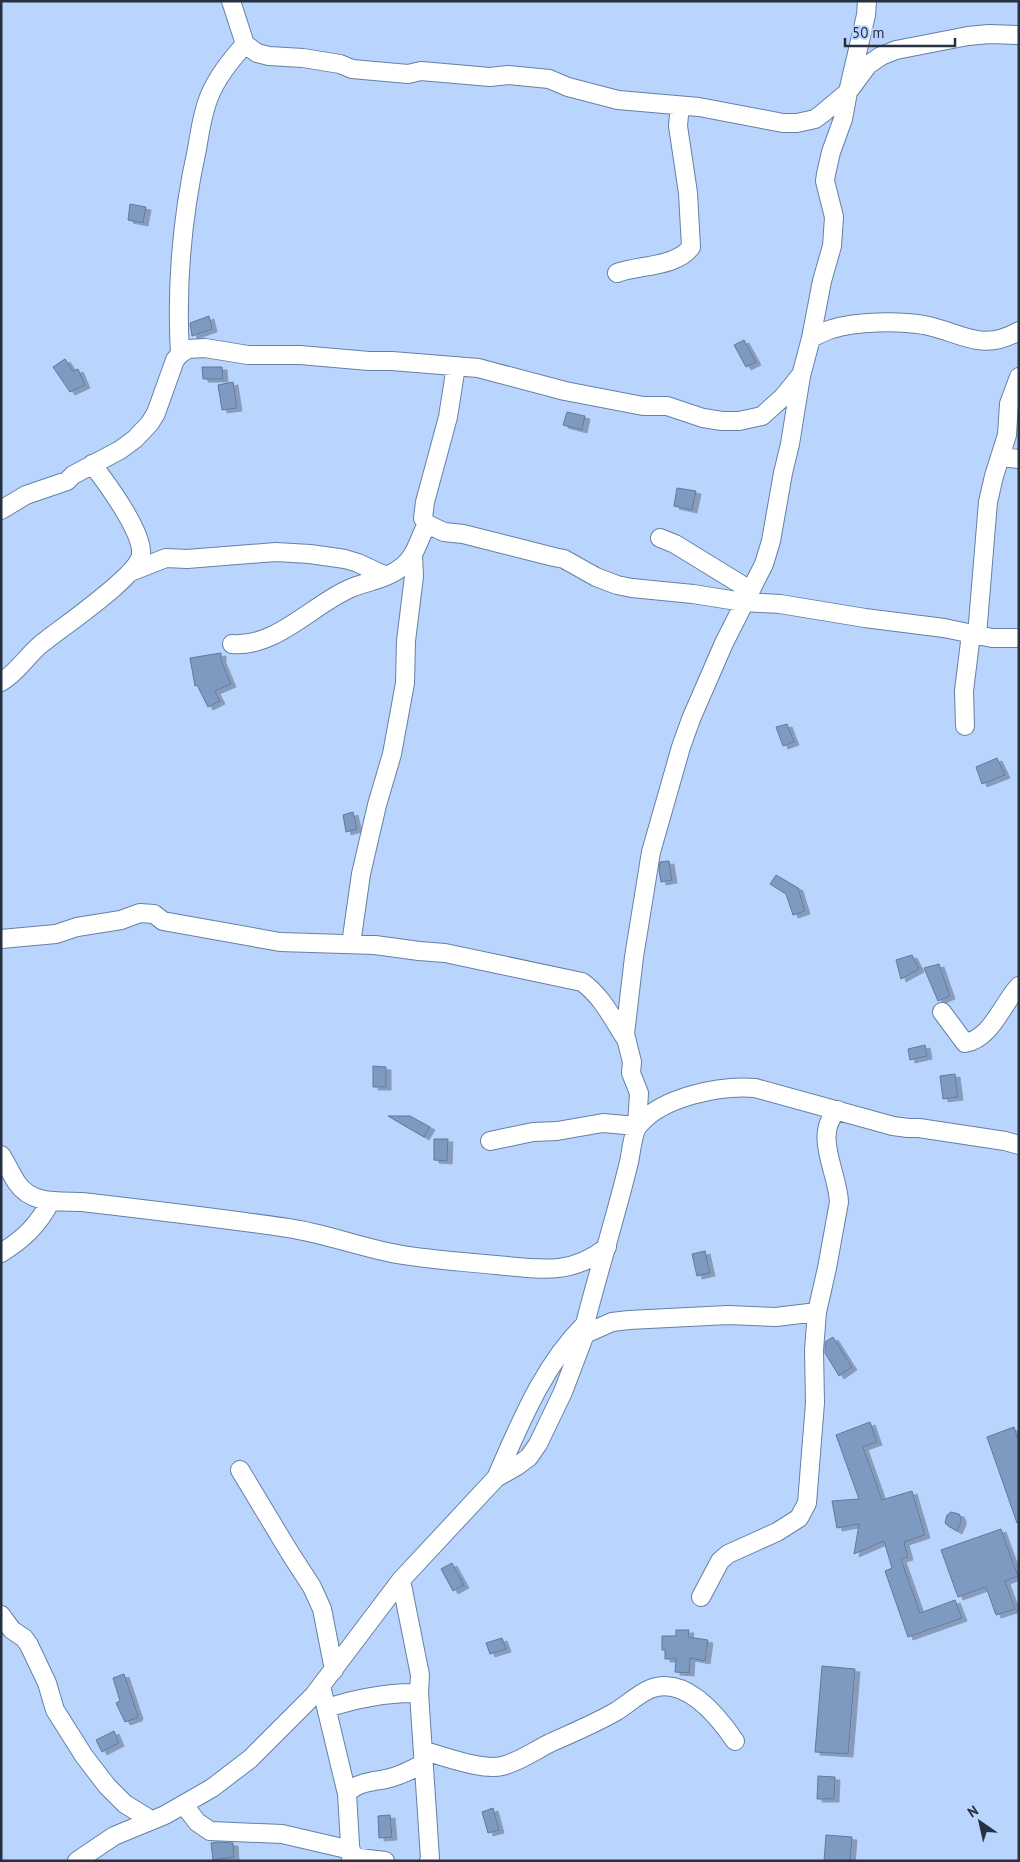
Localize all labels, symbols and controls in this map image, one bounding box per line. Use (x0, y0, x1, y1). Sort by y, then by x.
scale bar (845, 15, 955, 47)
text: 50 m (852, 23, 885, 42)
north arrow (955, 1797, 1005, 1847)
text: N (964, 1801, 982, 1821)

